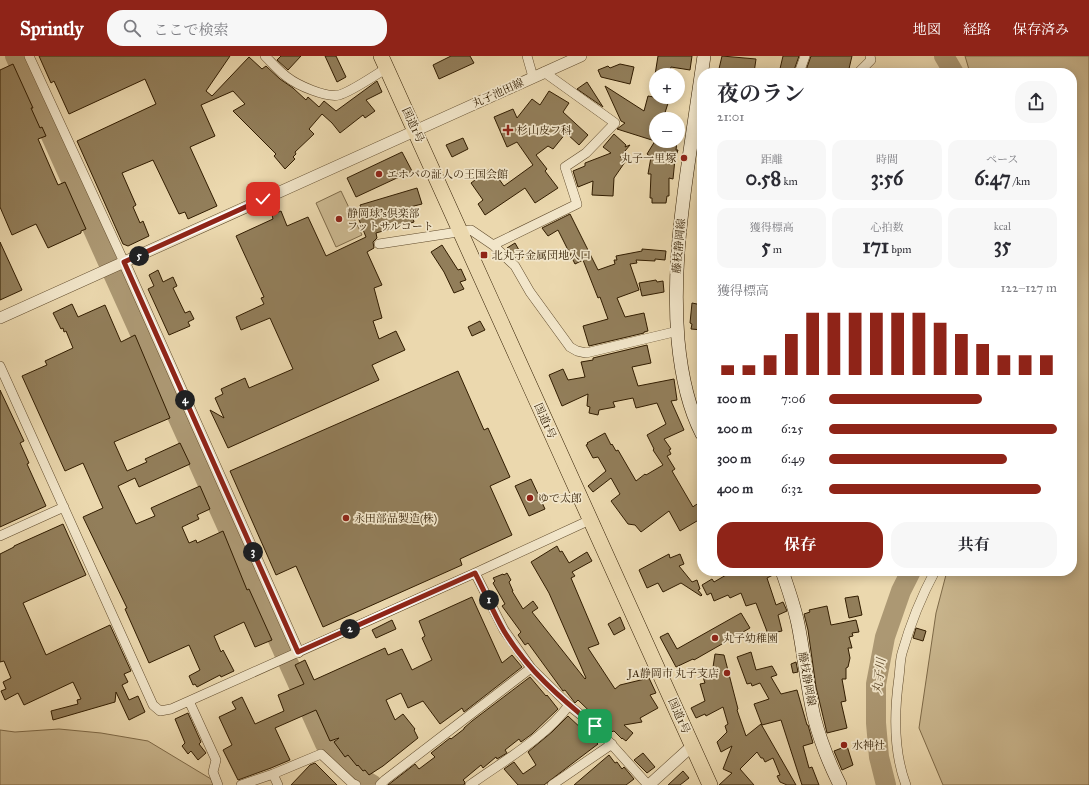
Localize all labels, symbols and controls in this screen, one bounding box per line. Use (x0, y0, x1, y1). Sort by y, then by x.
search box (107, 10, 387, 46)
text: Sprintly (20, 17, 83, 40)
icon: search (121, 17, 143, 39)
text: ここで検索 (153, 21, 228, 39)
text: 地図 (913, 21, 941, 38)
text: 経路 (963, 21, 991, 38)
text: 保存済み (1013, 21, 1069, 38)
map controls (649, 68, 685, 148)
button: + (649, 68, 685, 104)
street label: 丸子池田線 (470, 76, 526, 110)
text: 夜のラン (717, 80, 805, 107)
button: share (1015, 81, 1057, 123)
street label: 国道1号 (399, 105, 427, 145)
text: 21:01 (717, 109, 744, 125)
button: − (649, 112, 685, 148)
marker: 杉山皮フ科 (502, 124, 514, 136)
place label: 杉山皮フ科 (517, 124, 572, 137)
place label: 丸子一里塚 (621, 152, 676, 165)
marker: 丸子一里塚 (679, 153, 689, 163)
text: 距離 (761, 153, 783, 166)
text: 時間 (876, 153, 898, 166)
text: ペース (986, 153, 1019, 166)
text: 0.58 (746, 166, 781, 190)
text: 3:56 (871, 166, 903, 190)
text: 6:47 (974, 166, 1011, 190)
place label: エホバの証人の王国会館 (387, 168, 508, 181)
marker: エホバの証人の王国会館 (374, 169, 384, 179)
text: km (781, 175, 798, 188)
text: /km (1011, 175, 1030, 188)
pin (246, 182, 280, 216)
icon: check (252, 188, 274, 210)
place label: 静岡球's倶楽部 フットサルコート (347, 207, 434, 233)
marker: 静岡球's倶楽部 フットサルコート (334, 214, 344, 224)
street label: 藤枝静岡線 (670, 218, 688, 274)
text: kcal (994, 220, 1011, 233)
text: 獲得標高 (750, 221, 794, 234)
text: 心拍数 (870, 221, 903, 234)
text: 35 (994, 233, 1011, 257)
text: 5 (761, 234, 771, 258)
text: 171 (863, 234, 889, 258)
text: m (771, 243, 782, 256)
text: bpm (889, 243, 911, 256)
pin: 5 (129, 246, 149, 266)
text: 5 (136, 249, 142, 262)
place label: 北丸子金属団地入口 (492, 249, 591, 262)
marker: 北丸子金属団地入口 (479, 250, 489, 260)
text: 122–127 m (1000, 280, 1057, 296)
text: 獲得標高 (717, 283, 769, 299)
pin: 4 (175, 390, 195, 410)
text: 100 m (717, 391, 751, 407)
text: 7:06 (781, 391, 805, 407)
text: 4 (182, 393, 188, 406)
street label: 国道1号 (531, 401, 559, 441)
text: 200 m (717, 421, 752, 437)
text: 6:25 (781, 421, 803, 437)
text: 300 m (717, 451, 751, 467)
text: 6:49 (781, 451, 805, 467)
text: 400 m (717, 481, 753, 497)
text: 6:32 (781, 481, 803, 497)
place label: ゆで太郎 (538, 492, 582, 505)
marker: ゆで太郎 (525, 493, 535, 503)
place label: 永田部品製造(株) (354, 512, 437, 525)
marker: 永田部品製造(株) (341, 513, 351, 523)
button: 保存 (717, 522, 883, 568)
button: 共有 (891, 522, 1057, 568)
pin: 3 (243, 542, 263, 562)
text: 3 (251, 545, 255, 558)
pin: 1 (479, 590, 499, 610)
text: 1 (487, 593, 491, 606)
pin: 2 (340, 619, 360, 639)
text: 2 (347, 622, 353, 635)
place label: 丸子幼稚園 (723, 632, 778, 645)
marker: 丸子幼稚園 (710, 633, 720, 643)
street label: 藤枝静岡線 (796, 651, 818, 707)
water label: 丸子川 (870, 655, 888, 695)
place label: JA静岡市 丸子支店 (627, 667, 719, 681)
marker: JA静岡市 丸子支店 (722, 668, 732, 678)
street label: 国道1号 (665, 696, 693, 736)
pin (578, 709, 612, 743)
icon: arrive (584, 715, 606, 737)
place label: 水神社 (852, 739, 885, 752)
marker: 水神社 (839, 740, 849, 750)

